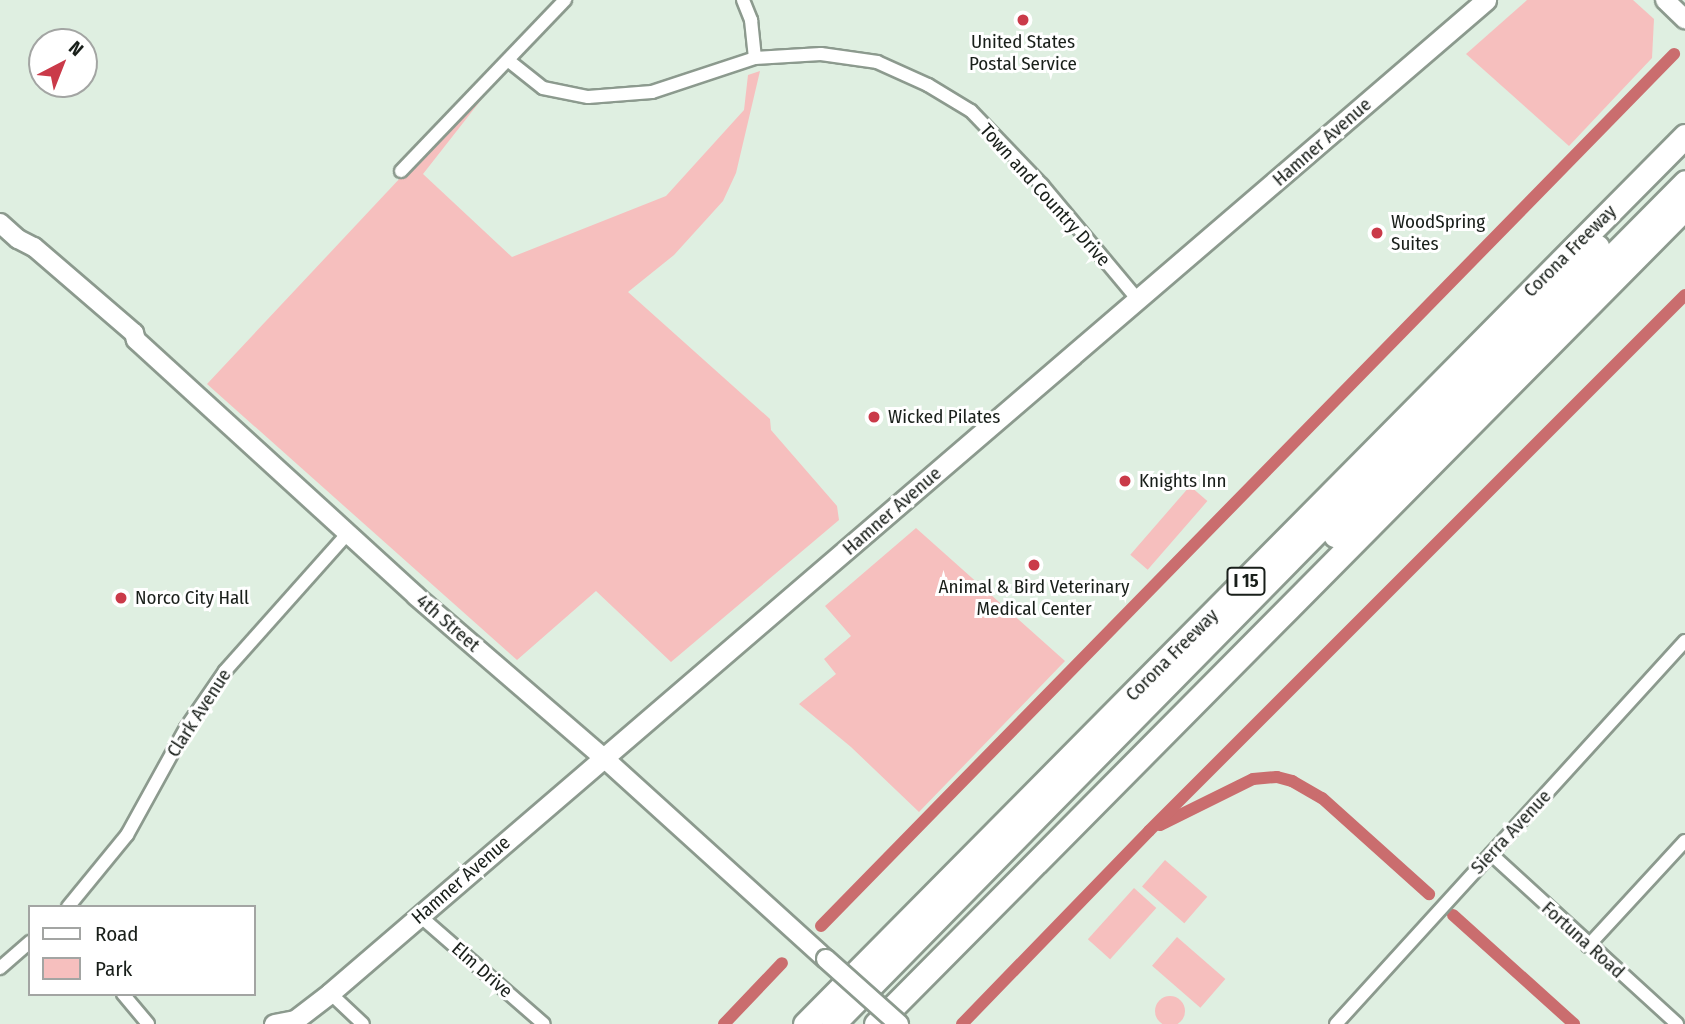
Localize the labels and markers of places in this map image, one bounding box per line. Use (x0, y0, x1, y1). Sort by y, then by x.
marker: United States Postal Service (1015, 12, 1031, 28)
place label: United States Postal Service (969, 31, 1077, 75)
place label: WoodSpring Suites (1391, 211, 1485, 255)
marker: WoodSpring Suites (1369, 225, 1385, 241)
place label: Wicked Pilates (888, 406, 1000, 428)
marker: Wicked Pilates (866, 409, 882, 425)
place label: Knights Inn (1139, 470, 1227, 492)
marker: Knights Inn (1117, 473, 1133, 489)
marker: Animal & Bird Veterinary Medical Center (1026, 557, 1042, 573)
place label: Animal & Bird Veterinary Medical Center (939, 576, 1129, 620)
place label: Norco City Hall (135, 587, 249, 609)
marker: Norco City Hall (113, 590, 129, 606)

